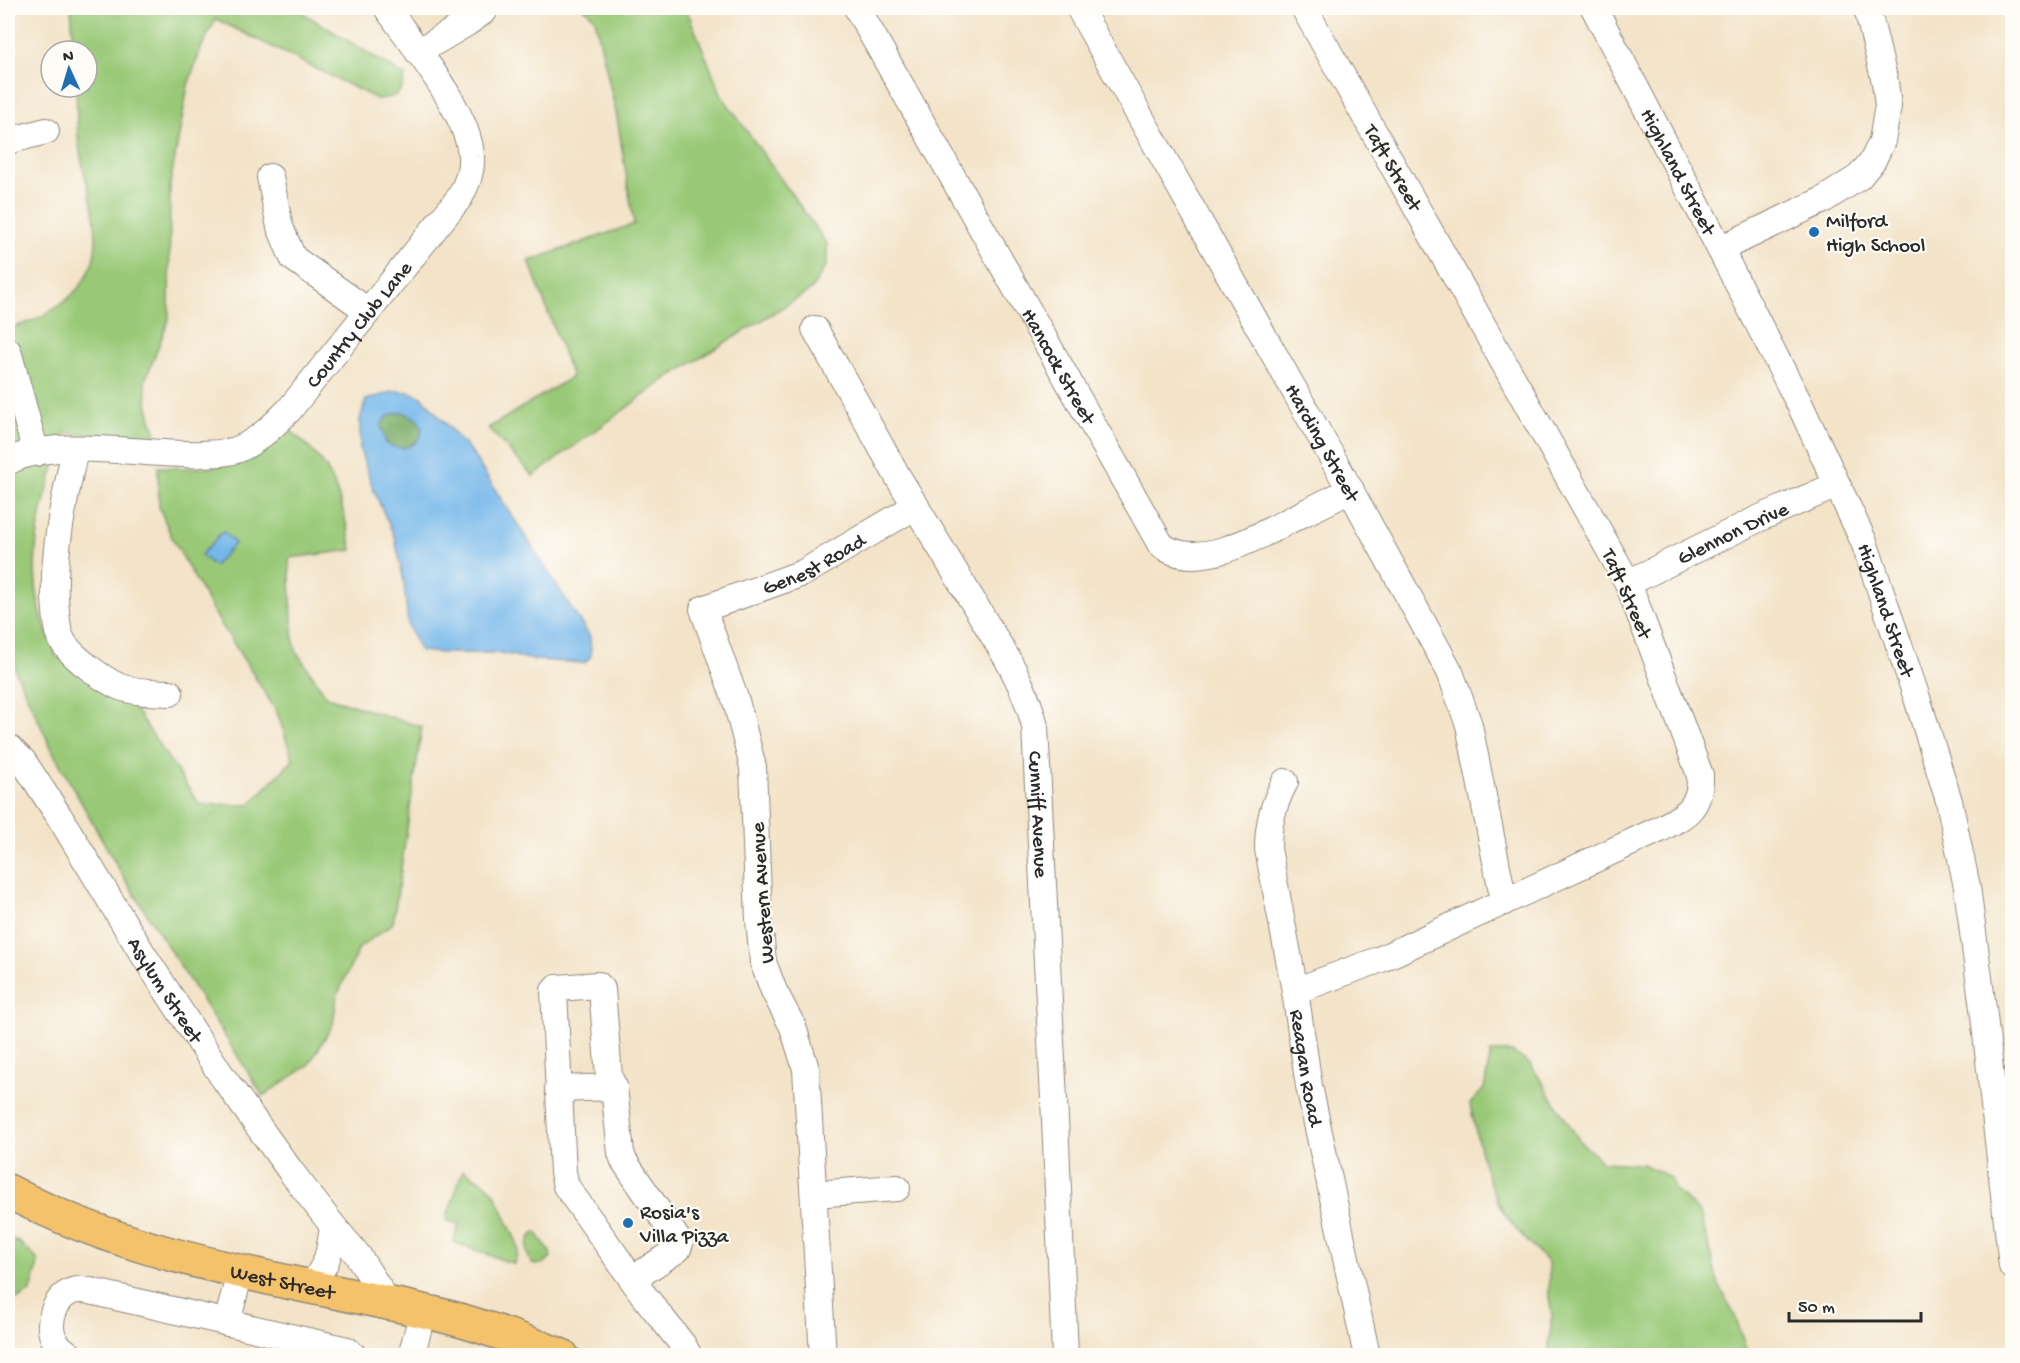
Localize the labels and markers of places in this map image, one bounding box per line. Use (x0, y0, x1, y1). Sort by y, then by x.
place label: Milford High School (1826, 211, 1925, 260)
marker: Milford High School (1807, 225, 1821, 239)
place label: Rosia's Villa Pizza (639, 1202, 730, 1251)
marker: Rosia's Villa Pizza (621, 1216, 635, 1230)

